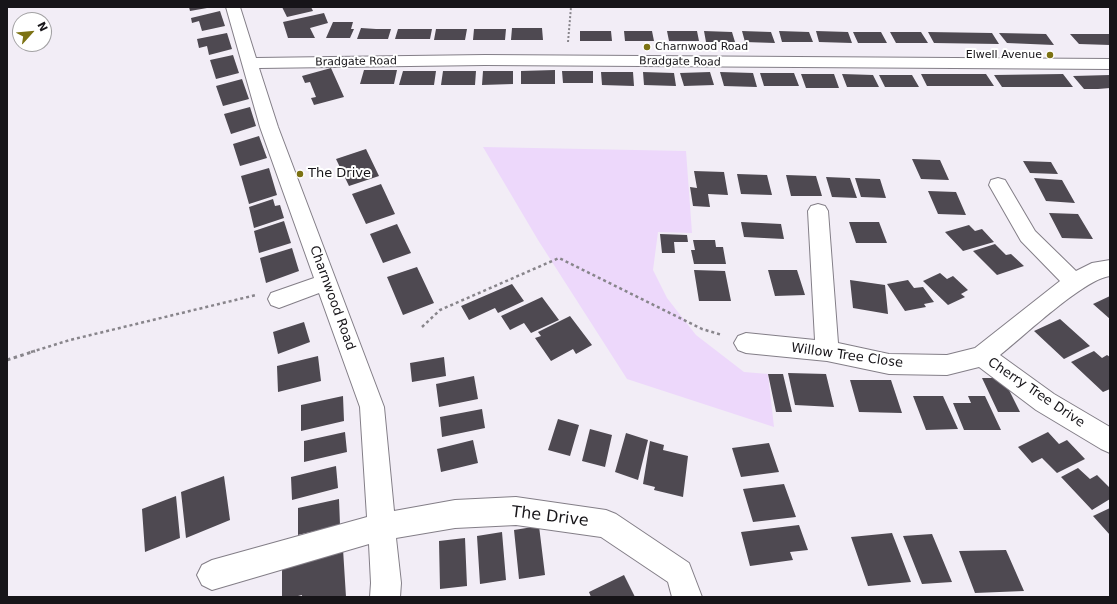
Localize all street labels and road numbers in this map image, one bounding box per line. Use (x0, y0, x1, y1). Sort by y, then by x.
street label: Bradgate Road (315, 55, 397, 69)
street label: Bradgate Road (639, 55, 721, 69)
street label: Charnwood Road (306, 244, 358, 352)
street label: Willow Tree Close (790, 340, 904, 372)
street label: Cherry Tree Drive (985, 355, 1087, 431)
street label: The Drive (510, 503, 590, 531)

